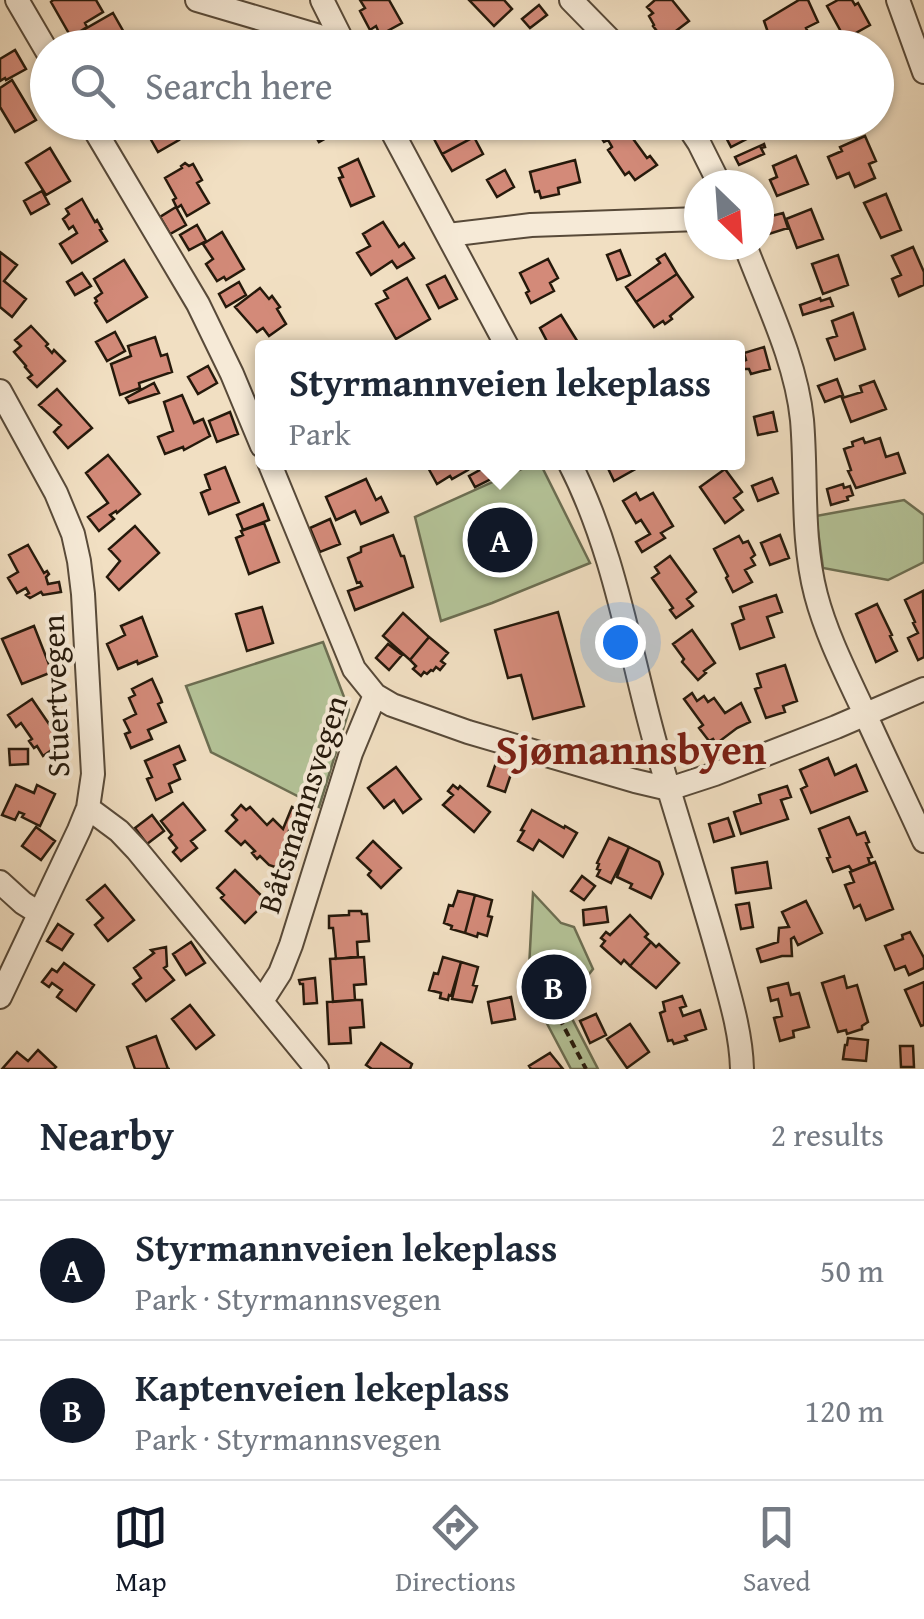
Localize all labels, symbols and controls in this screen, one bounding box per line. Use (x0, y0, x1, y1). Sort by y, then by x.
search box (30, 30, 894, 140)
text: Search here (145, 57, 333, 113)
icon: search (65, 58, 120, 113)
north arrow (684, 170, 774, 260)
popup (255, 340, 745, 470)
text: Styrmannveien lekeplass (289, 354, 711, 410)
text: Park (289, 410, 351, 457)
pin: A (468, 502, 532, 578)
street label: Stuertvegen (29, 614, 81, 778)
your location (595, 617, 646, 668)
street label: Båtsmannsvegen (245, 689, 359, 919)
district label: Sjømannsbyen (495, 718, 767, 779)
pin: B (522, 950, 586, 1024)
text: Nearby (40, 1104, 174, 1165)
text: 2 results (771, 1111, 884, 1158)
text: Styrmannveien lekeplass (135, 1219, 557, 1275)
text: A (62, 1247, 83, 1294)
text: 50 m (820, 1247, 884, 1294)
text: Park · Styrmannsvegen (135, 1275, 441, 1322)
text: Kaptenveien lekeplass (135, 1359, 510, 1415)
text: B (63, 1387, 82, 1434)
text: 120 m (805, 1387, 884, 1434)
text: Park · Styrmannsvegen (135, 1415, 441, 1462)
tab: Map (113, 1500, 168, 1601)
tab: Directions (395, 1500, 516, 1601)
tab: Saved (743, 1500, 811, 1601)

